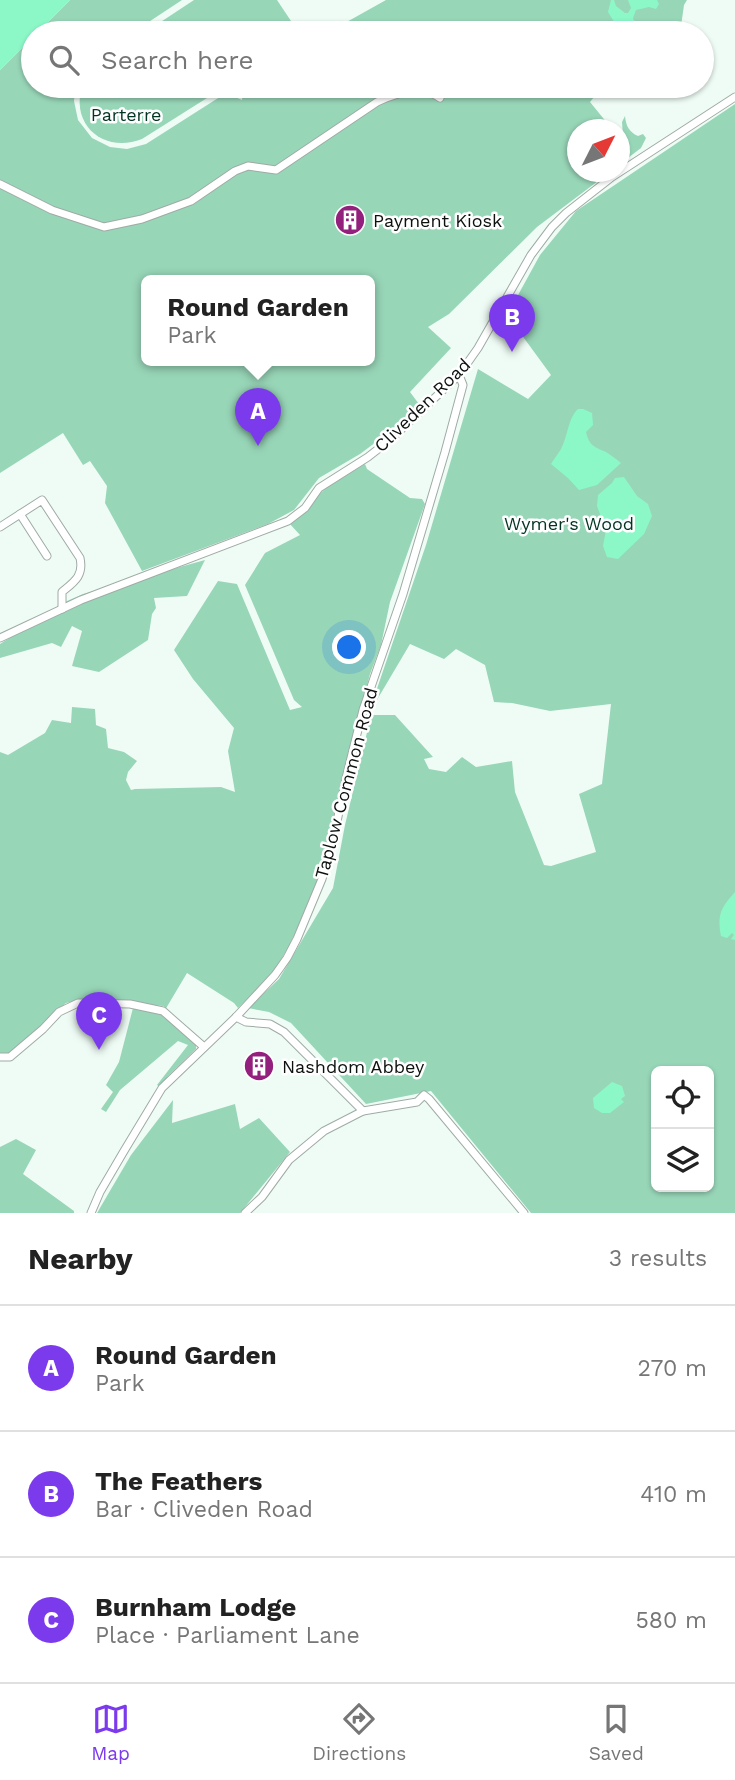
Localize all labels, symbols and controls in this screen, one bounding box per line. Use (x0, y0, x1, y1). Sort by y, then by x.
search box (21, 21, 714, 98)
icon: search (45, 41, 83, 79)
text: Search here (101, 45, 253, 75)
park label: Parterre (91, 104, 161, 125)
north arrow (567, 119, 630, 182)
building icon: Payment Kiosk (333, 203, 367, 237)
place label: Payment Kiosk (373, 210, 502, 231)
popup (141, 275, 375, 366)
text: Round Garden (167, 292, 349, 322)
pin: B (489, 294, 535, 352)
text: Park (167, 322, 217, 349)
street label: Cliveden Road (370, 354, 474, 456)
pin: A (235, 388, 281, 446)
park label: Wymer's Wood (504, 513, 634, 534)
your location (332, 630, 366, 664)
street label: Taplow Common Road (310, 685, 382, 881)
pin: C (76, 992, 122, 1050)
building icon: Nashdom Abbey (242, 1049, 276, 1083)
place label: Nashdom Abbey (282, 1056, 425, 1077)
map controls (651, 1066, 714, 1192)
button: locate (651, 1066, 714, 1129)
button: layers (651, 1129, 714, 1192)
text: Nearby (28, 1241, 133, 1276)
text: 3 results (609, 1245, 707, 1272)
text: Round Garden (95, 1340, 277, 1370)
text: A (43, 1355, 59, 1382)
text: 270 m (638, 1355, 707, 1382)
text: Park (95, 1370, 144, 1397)
text: The Feathers (95, 1466, 262, 1496)
text: B (43, 1481, 59, 1508)
text: 410 m (640, 1481, 707, 1508)
text: Bar · Cliveden Road (95, 1496, 313, 1523)
text: Burnham Lodge (95, 1592, 296, 1622)
text: C (43, 1607, 59, 1634)
text: 580 m (635, 1607, 707, 1634)
text: Place · Parliament Lane (95, 1622, 360, 1649)
tab: Map (91, 1700, 130, 1765)
tab: Directions (312, 1700, 406, 1765)
tab: Saved (589, 1700, 644, 1765)

